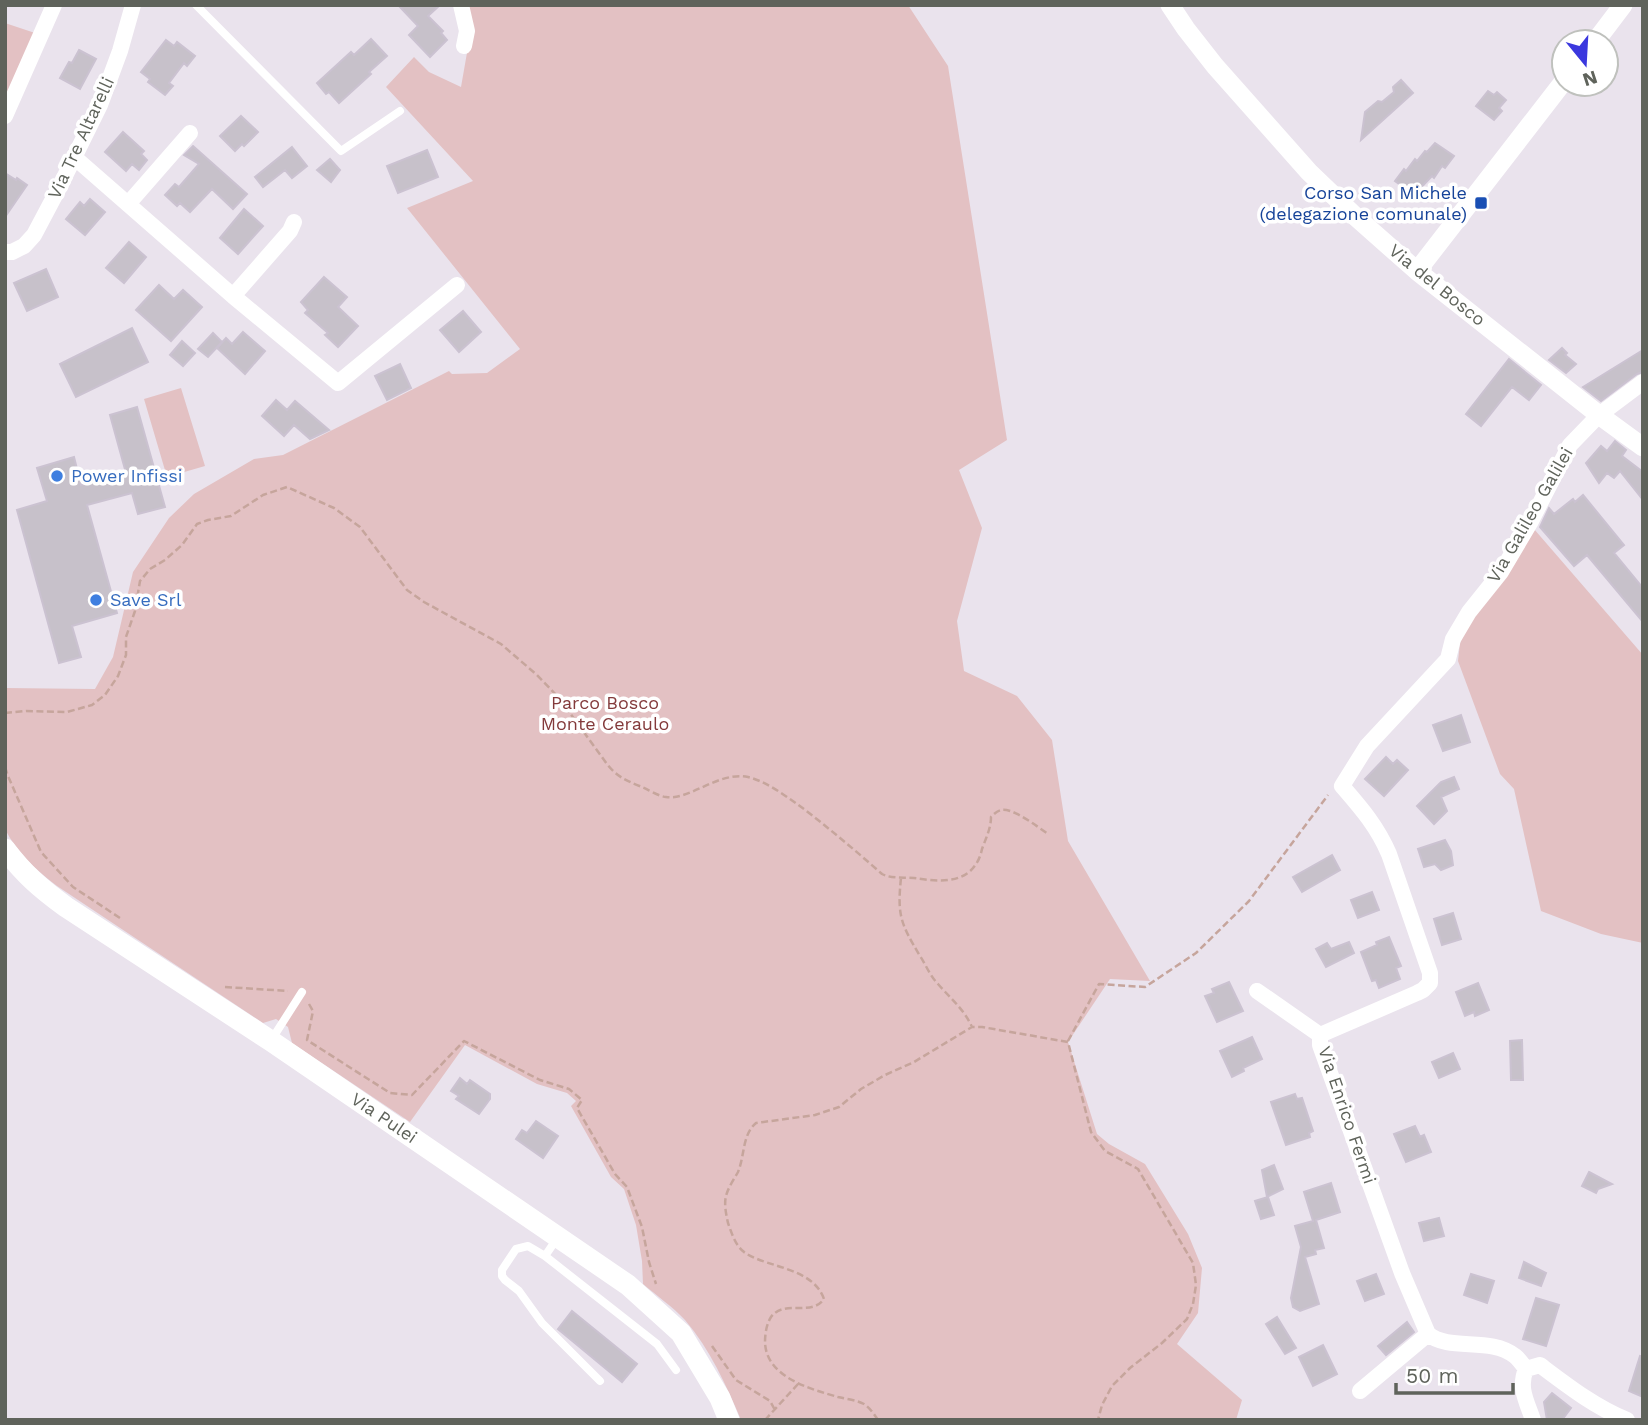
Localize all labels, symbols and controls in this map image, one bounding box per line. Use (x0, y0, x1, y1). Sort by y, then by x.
north arrow (1550, 28, 1620, 98)
text: N (1580, 66, 1600, 92)
street label: Via Tre Altarelli (43, 73, 118, 202)
place label: Corso San Michele (delegazione comunale) (1260, 182, 1467, 224)
marker: Corso San Michele (delegazione comunale) (1473, 195, 1489, 211)
street label: Via del Bosco (1385, 239, 1490, 330)
street label: Via Galileo Galilei (1482, 443, 1577, 586)
place label: Power Infissi (71, 465, 182, 486)
marker: Power Infissi (49, 468, 65, 484)
place label: Save Srl (110, 589, 182, 610)
marker: Save Srl (88, 592, 104, 608)
park label: Parco Bosco Monte Ceraulo (541, 692, 669, 734)
street label: Via Enrico Fermi (1314, 1043, 1381, 1186)
street label: Via Pulei (347, 1088, 421, 1147)
scale bar (1396, 1352, 1513, 1396)
text: 50 m (1406, 1363, 1458, 1388)

